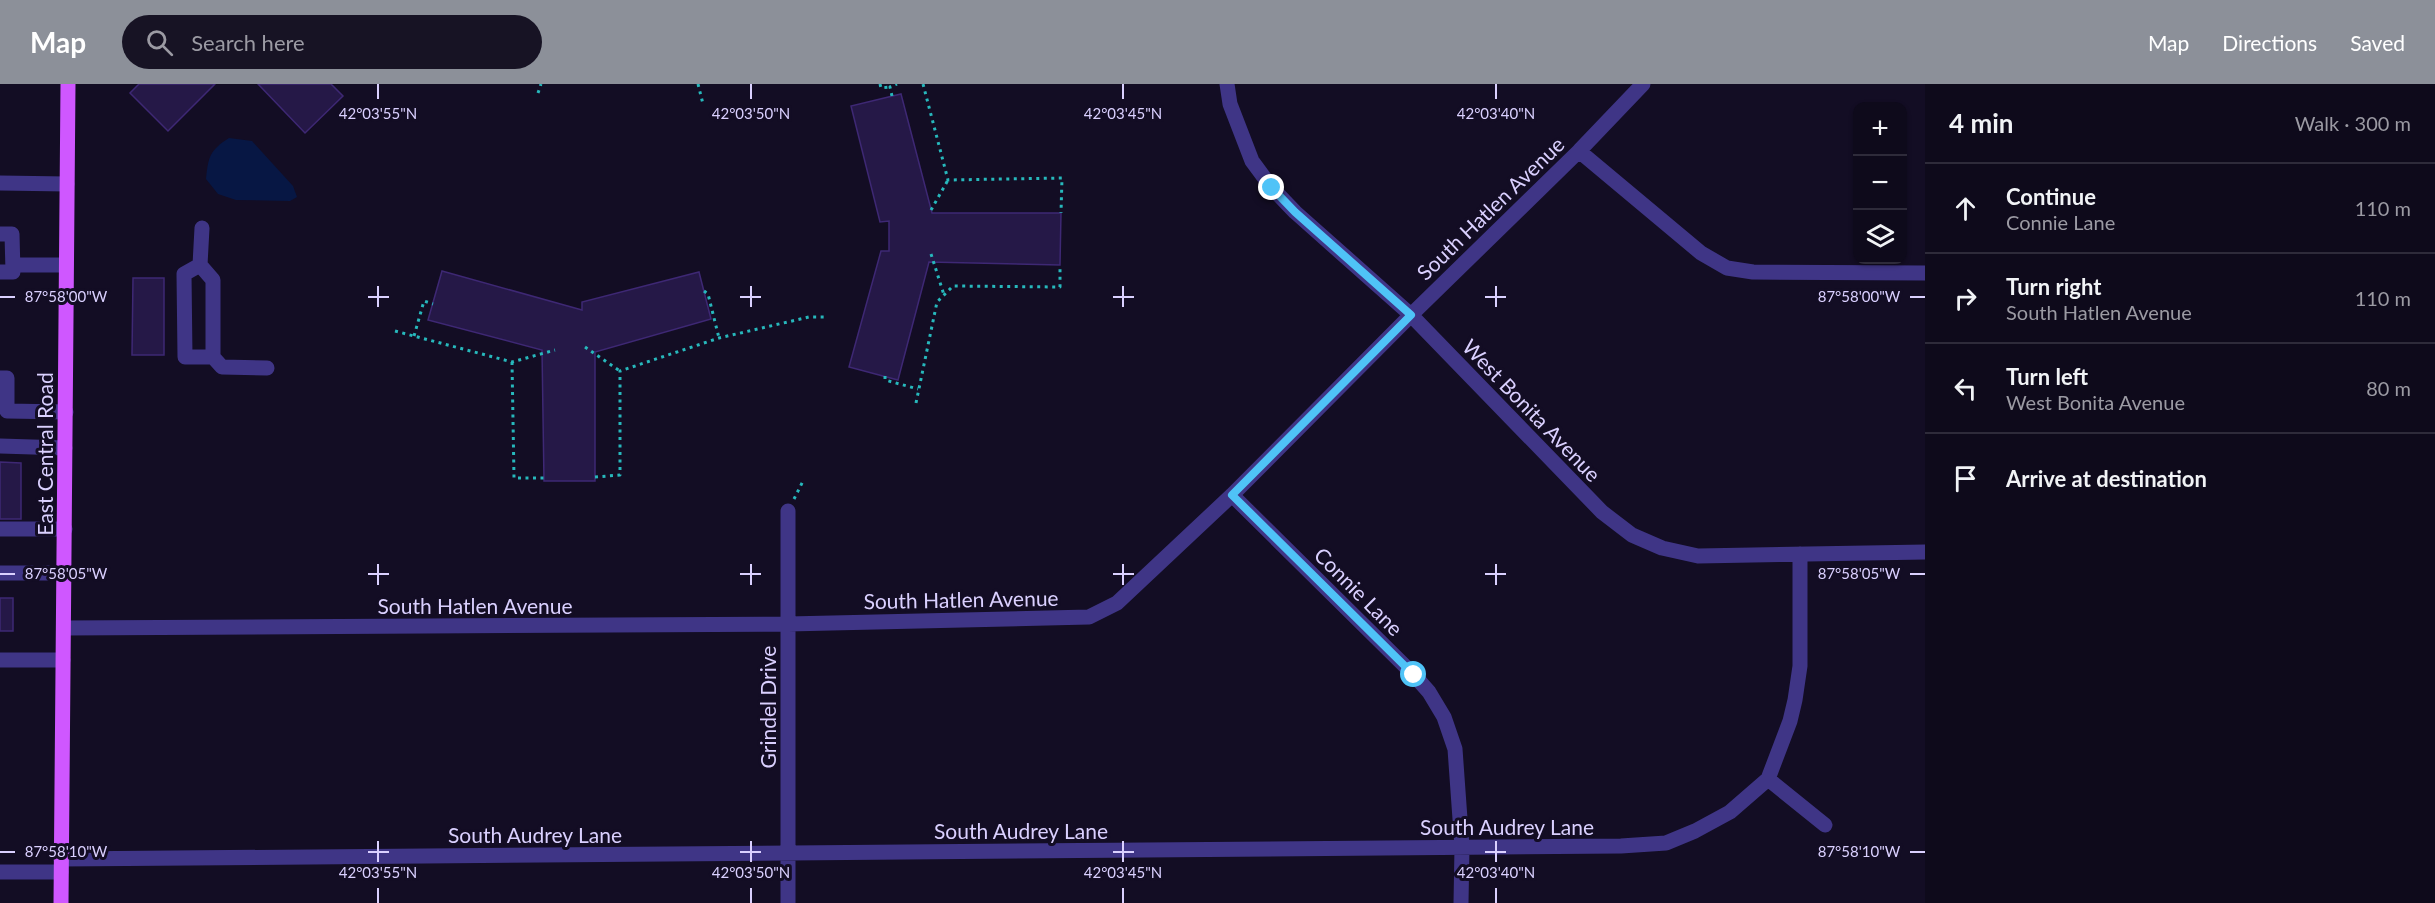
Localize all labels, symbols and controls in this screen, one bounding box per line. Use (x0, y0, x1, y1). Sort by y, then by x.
search box (122, 15, 542, 69)
text: Map (30, 25, 86, 59)
icon: search (143, 26, 176, 59)
text: Search here (191, 29, 305, 56)
text: Map (2148, 30, 2189, 55)
text: Directions (2222, 30, 2317, 55)
text: Saved (2350, 30, 2405, 55)
map controls (1853, 102, 1907, 264)
button: + (1853, 102, 1907, 156)
text: 42°03'55"N (339, 104, 417, 122)
text: 42°03'50"N (712, 104, 790, 122)
text: 42°03'45"N (1084, 104, 1162, 122)
text: 42°03'40"N (1457, 104, 1535, 122)
text: 4 min (1949, 107, 2013, 139)
text: Walk · 300 m (2295, 111, 2411, 135)
street label: South Hatlen Avenue (1411, 131, 1569, 285)
button: − (1853, 156, 1907, 210)
route end (1258, 174, 1284, 200)
text: Continue (2006, 183, 2096, 210)
icon: ahead (1949, 192, 1982, 225)
text: 110 m (2355, 196, 2411, 220)
button: layers (1853, 210, 1907, 264)
text: Connie Lane (2006, 210, 2115, 234)
text: Turn right (2006, 273, 2101, 300)
icon: right (1949, 282, 1982, 315)
text: 110 m (2355, 286, 2411, 310)
text: 87°58'00"W (25, 287, 108, 305)
text: 87°58'00"W (1818, 287, 1901, 305)
text: South Hatlen Avenue (2006, 300, 2192, 324)
street label: West Bonita Avenue (1458, 334, 1606, 486)
text: Turn left (2006, 363, 2088, 390)
street label: East Central Road (32, 372, 57, 536)
icon: left (1949, 372, 1982, 405)
text: 80 m (2366, 376, 2411, 400)
text: West Bonita Avenue (2006, 390, 2185, 414)
icon: arrive (1949, 462, 1982, 495)
text: Arrive at destination (2006, 465, 2207, 492)
street label: Connie Lane (1310, 542, 1408, 640)
text: 87°58'05"W (25, 564, 108, 582)
text: 87°58'05"W (1818, 564, 1901, 582)
street label: South Hatlen Avenue (863, 585, 1059, 613)
street label: South Hatlen Avenue (377, 593, 573, 618)
street label: Grindel Drive (755, 646, 780, 768)
route start (1400, 661, 1426, 687)
street label: South Audrey Lane (1420, 814, 1594, 839)
street label: South Audrey Lane (934, 818, 1108, 843)
street label: South Audrey Lane (448, 822, 622, 847)
text: 87°58'10"W (25, 842, 108, 860)
text: 87°58'10"W (1818, 842, 1901, 860)
text: 42°03'55"N (339, 863, 417, 881)
text: 42°03'50"N (712, 863, 790, 881)
text: 42°03'45"N (1084, 863, 1162, 881)
text: 42°03'40"N (1457, 863, 1535, 881)

